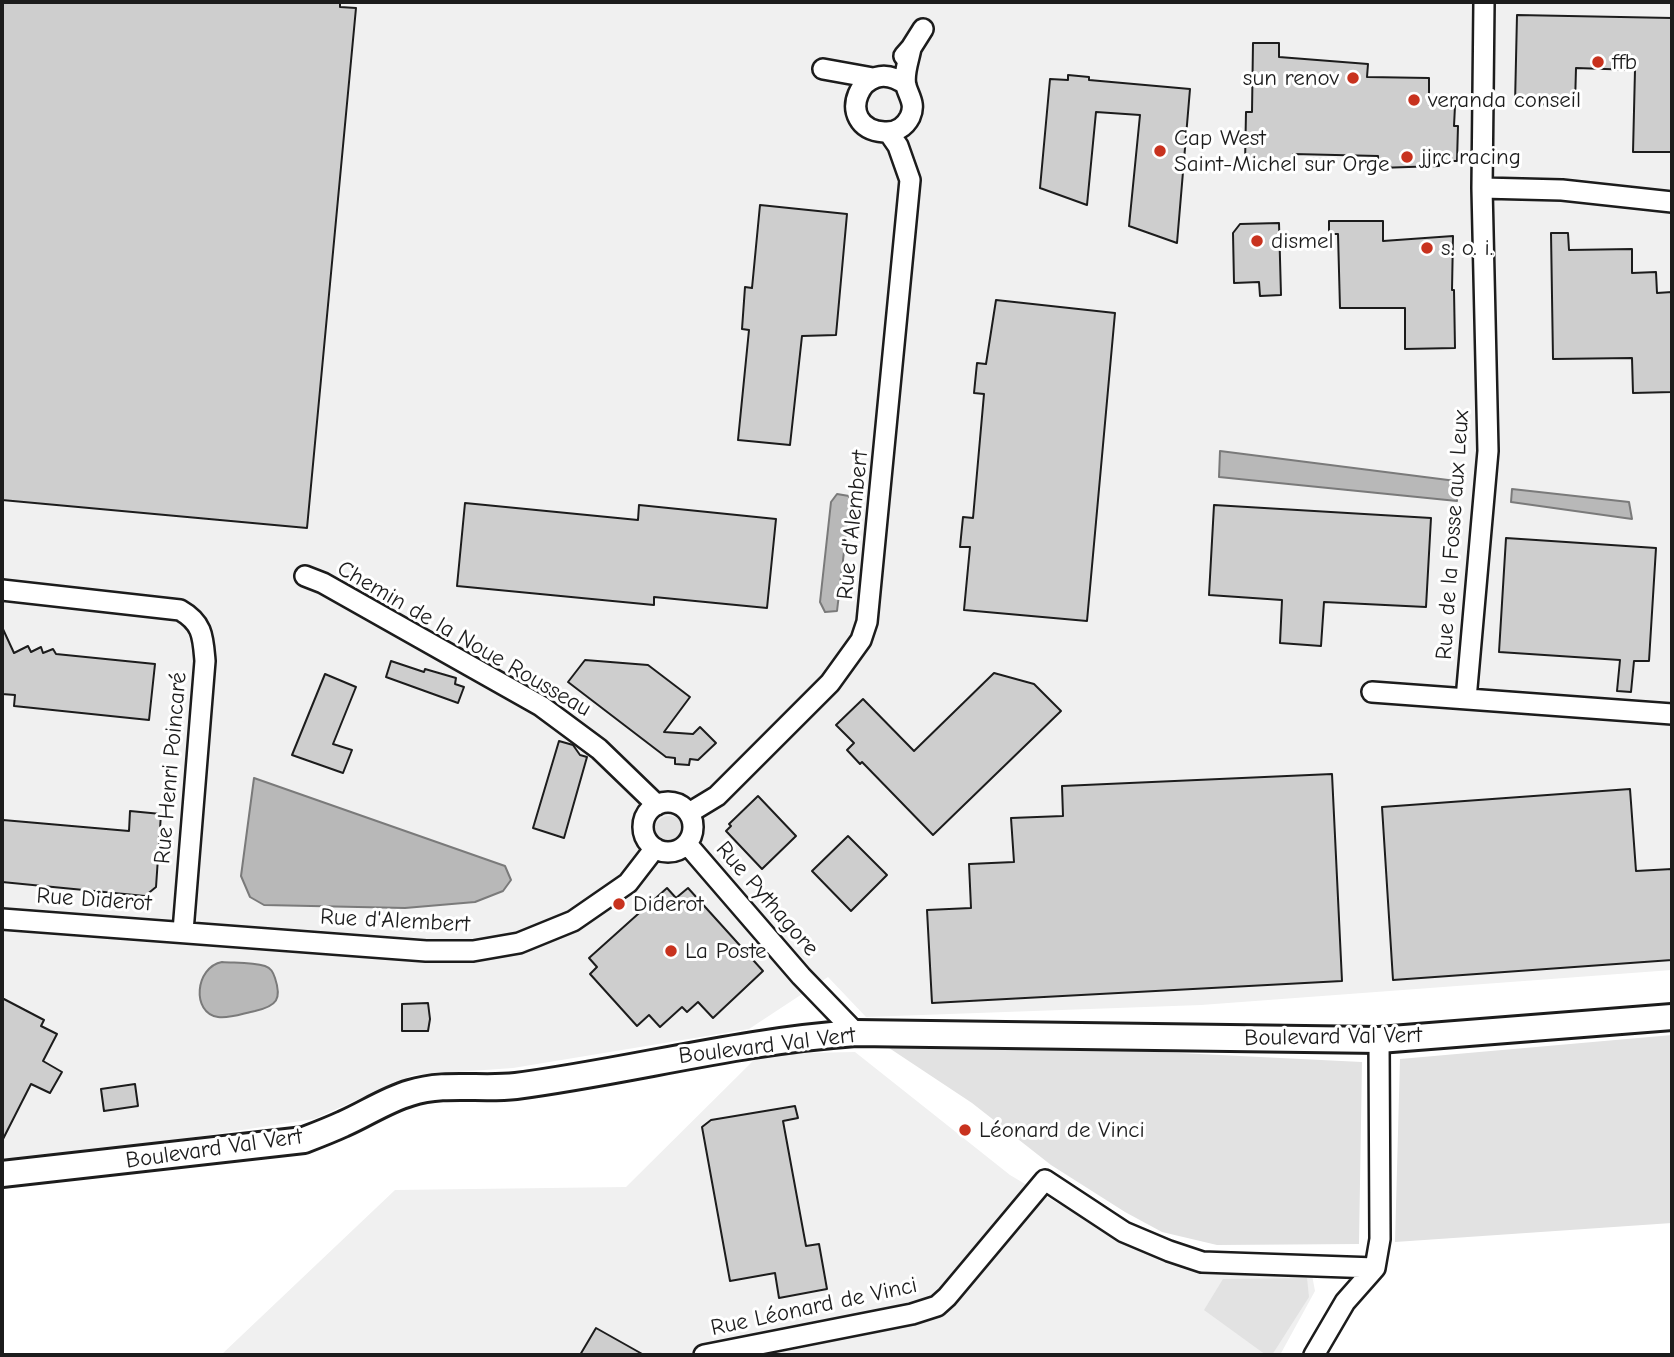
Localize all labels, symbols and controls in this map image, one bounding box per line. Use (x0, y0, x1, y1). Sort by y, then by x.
place label: ffb (1612, 48, 1637, 76)
marker: ffb (1590, 54, 1606, 70)
place label: sun renov (1243, 64, 1339, 92)
marker: sun renov (1345, 70, 1361, 86)
place label: veranda conseil (1428, 86, 1581, 114)
marker: veranda conseil (1406, 92, 1422, 108)
place label: Cap West Saint-Michel sur Orge (1174, 124, 1390, 178)
marker: Cap West Saint-Michel sur Orge (1152, 143, 1168, 159)
place label: jjrc racing (1421, 143, 1521, 171)
marker: jjrc racing (1399, 149, 1415, 165)
place label: dismel (1271, 227, 1334, 255)
marker: dismel (1249, 233, 1265, 249)
place label: s. o. i. (1441, 234, 1493, 262)
marker: s. o. i. (1419, 240, 1435, 256)
street label: Rue de la Fosse aux Leux (1431, 409, 1475, 661)
street label: Rue d'Alembert (831, 449, 875, 601)
street label: Chemin de la Noue Rousseau (332, 555, 596, 723)
street label: Rue Henri Poincaré (149, 671, 193, 865)
street label: Rue Pythagore (710, 836, 824, 962)
street label: Rue Diderot (36, 882, 152, 918)
place label: Diderot (633, 890, 704, 918)
marker: Diderot (611, 896, 627, 912)
street label: Rue d'Alembert (319, 903, 471, 939)
place label: La Poste (685, 937, 767, 965)
marker: La Poste (663, 943, 679, 959)
street label: Boulevard Val Vert (677, 1021, 857, 1071)
street label: Boulevard Val Vert (1244, 1022, 1422, 1052)
place label: Léonard de Vinci (979, 1116, 1145, 1144)
marker: Léonard de Vinci (957, 1122, 973, 1138)
street label: Boulevard Val Vert (124, 1123, 304, 1175)
street label: Rue Léonard de Vinci (708, 1272, 920, 1342)

